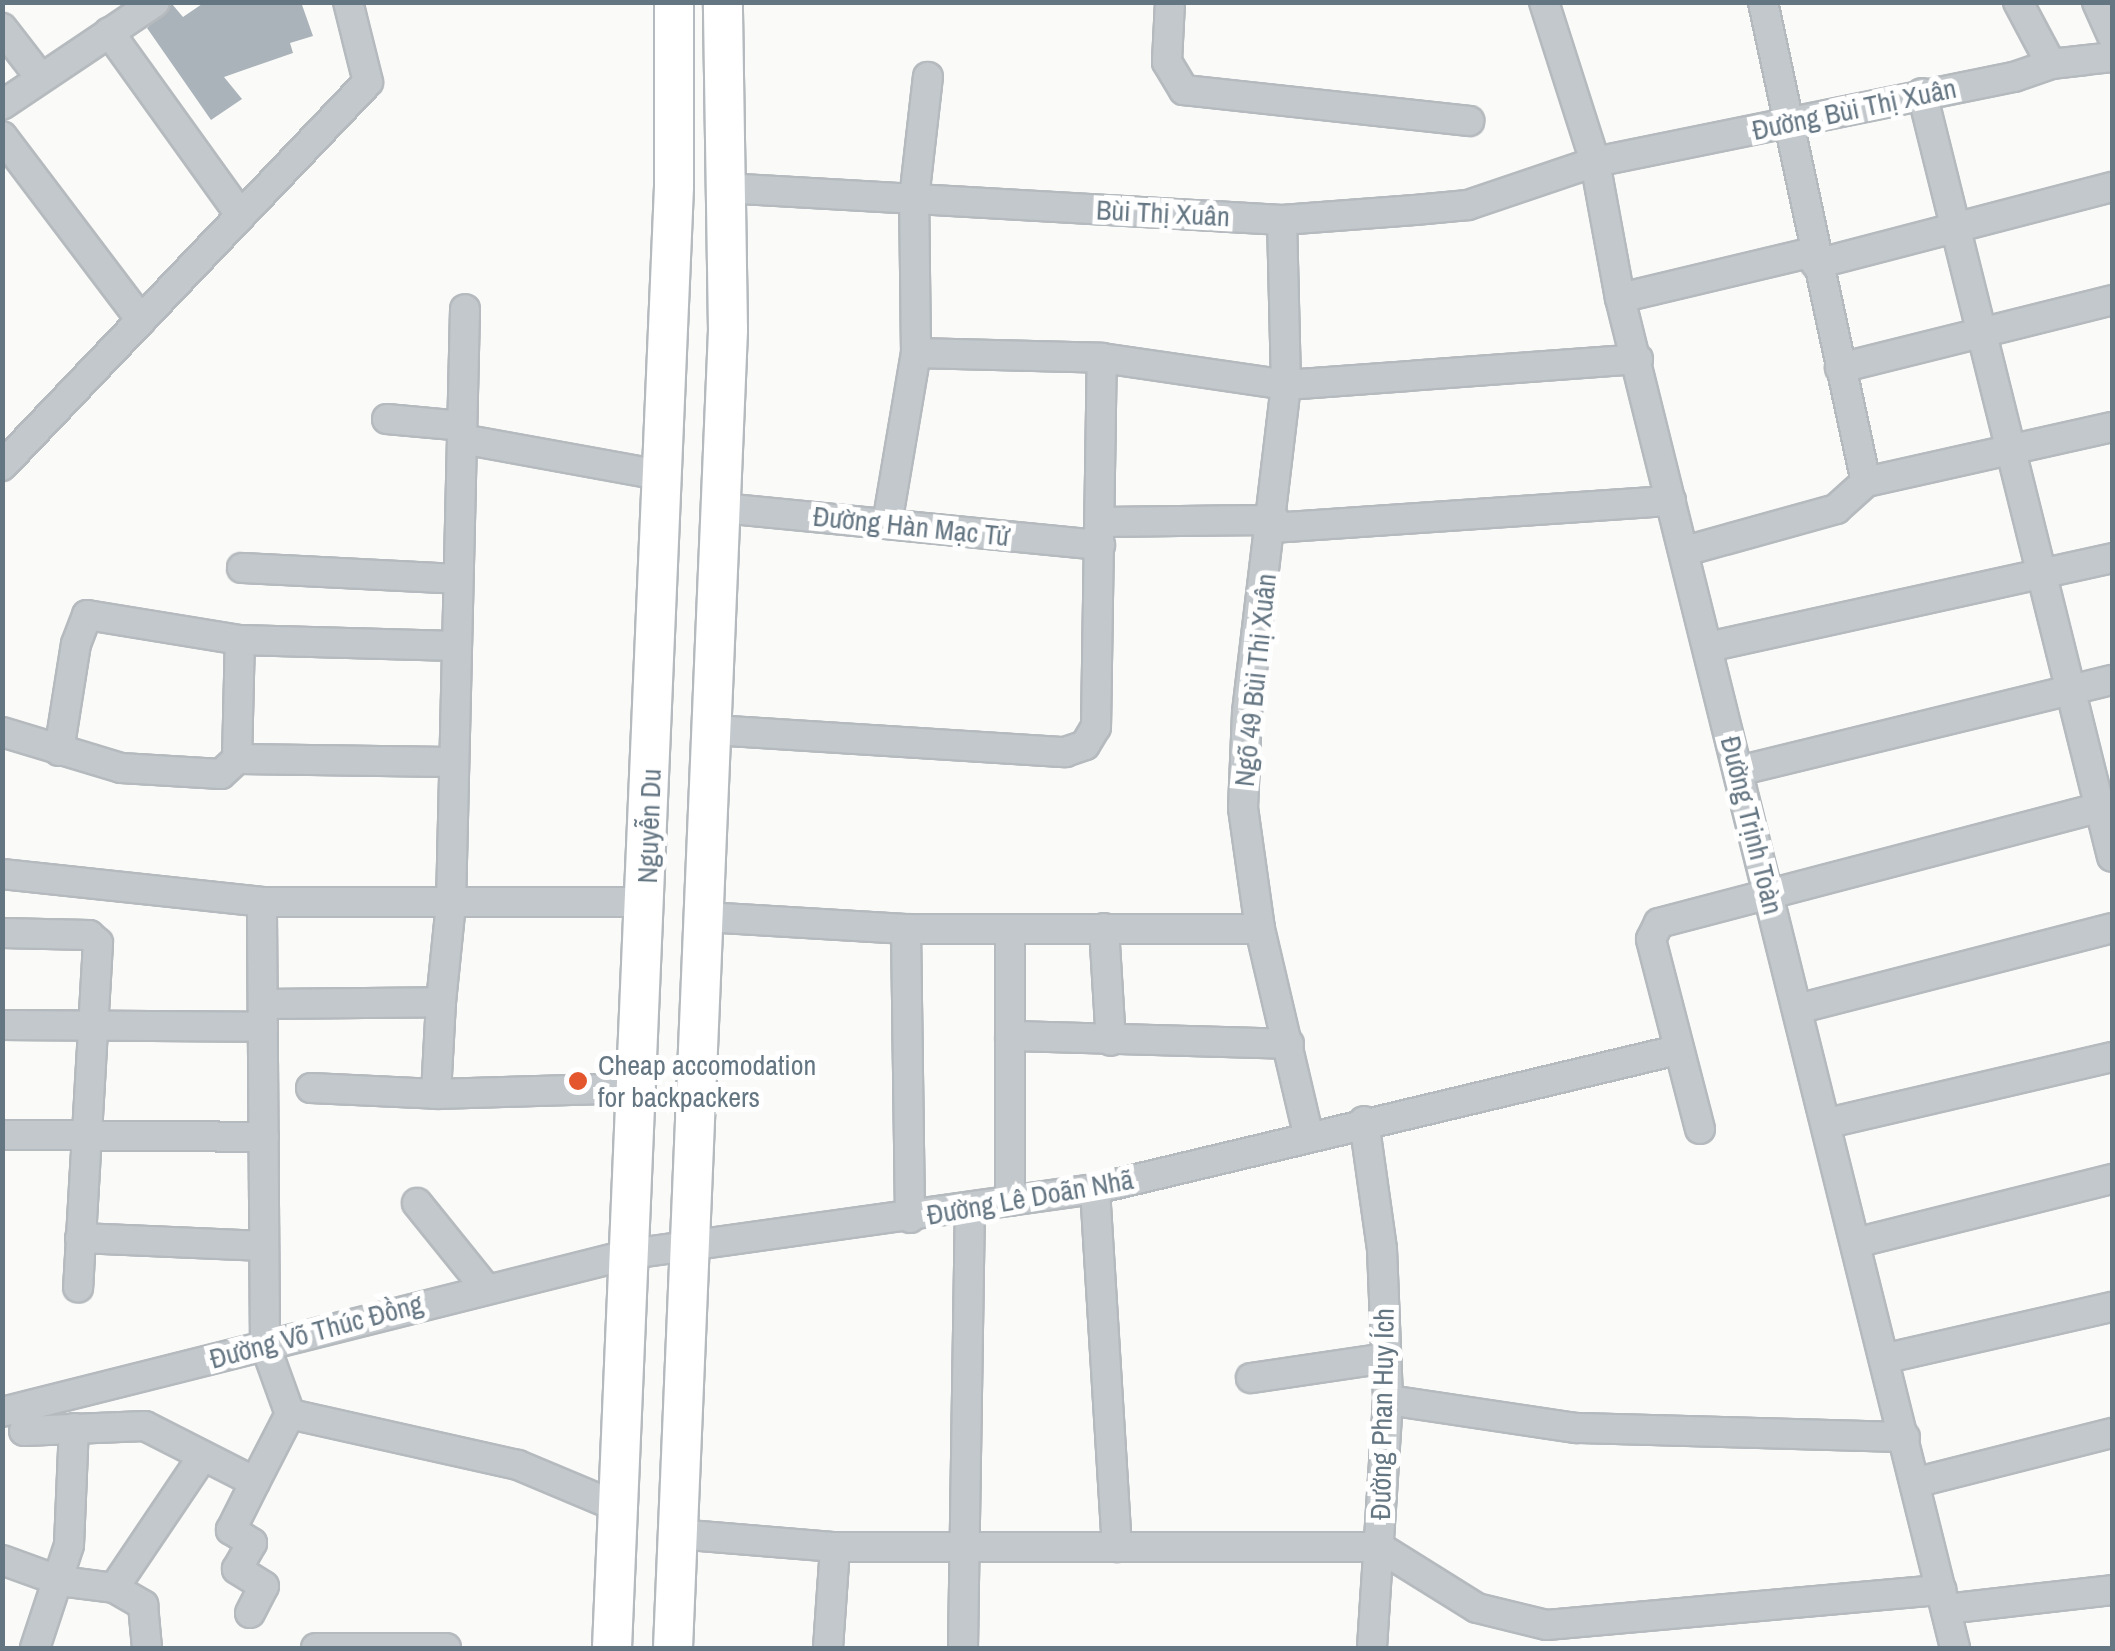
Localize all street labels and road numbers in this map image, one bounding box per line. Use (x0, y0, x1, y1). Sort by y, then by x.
street label: Đường Bùi Thị Xuân (1749, 71, 1959, 147)
street label: Bùi Thị Xuân (1095, 193, 1231, 233)
street label: Đường Hàn Mạc Tử (811, 499, 1011, 553)
street label: Ngõ 49 Bùi Thị Xuân (1227, 572, 1283, 788)
street label: Đường Trịnh Toàn (1714, 732, 1790, 918)
street label: Nguyễn Du (630, 768, 668, 884)
street label: Đường Lê Doãn Nhã (924, 1162, 1136, 1232)
street label: Đường Võ Thúc Đồng (206, 1286, 426, 1376)
street label: Đường Phan Huy Ích (1363, 1308, 1401, 1520)

